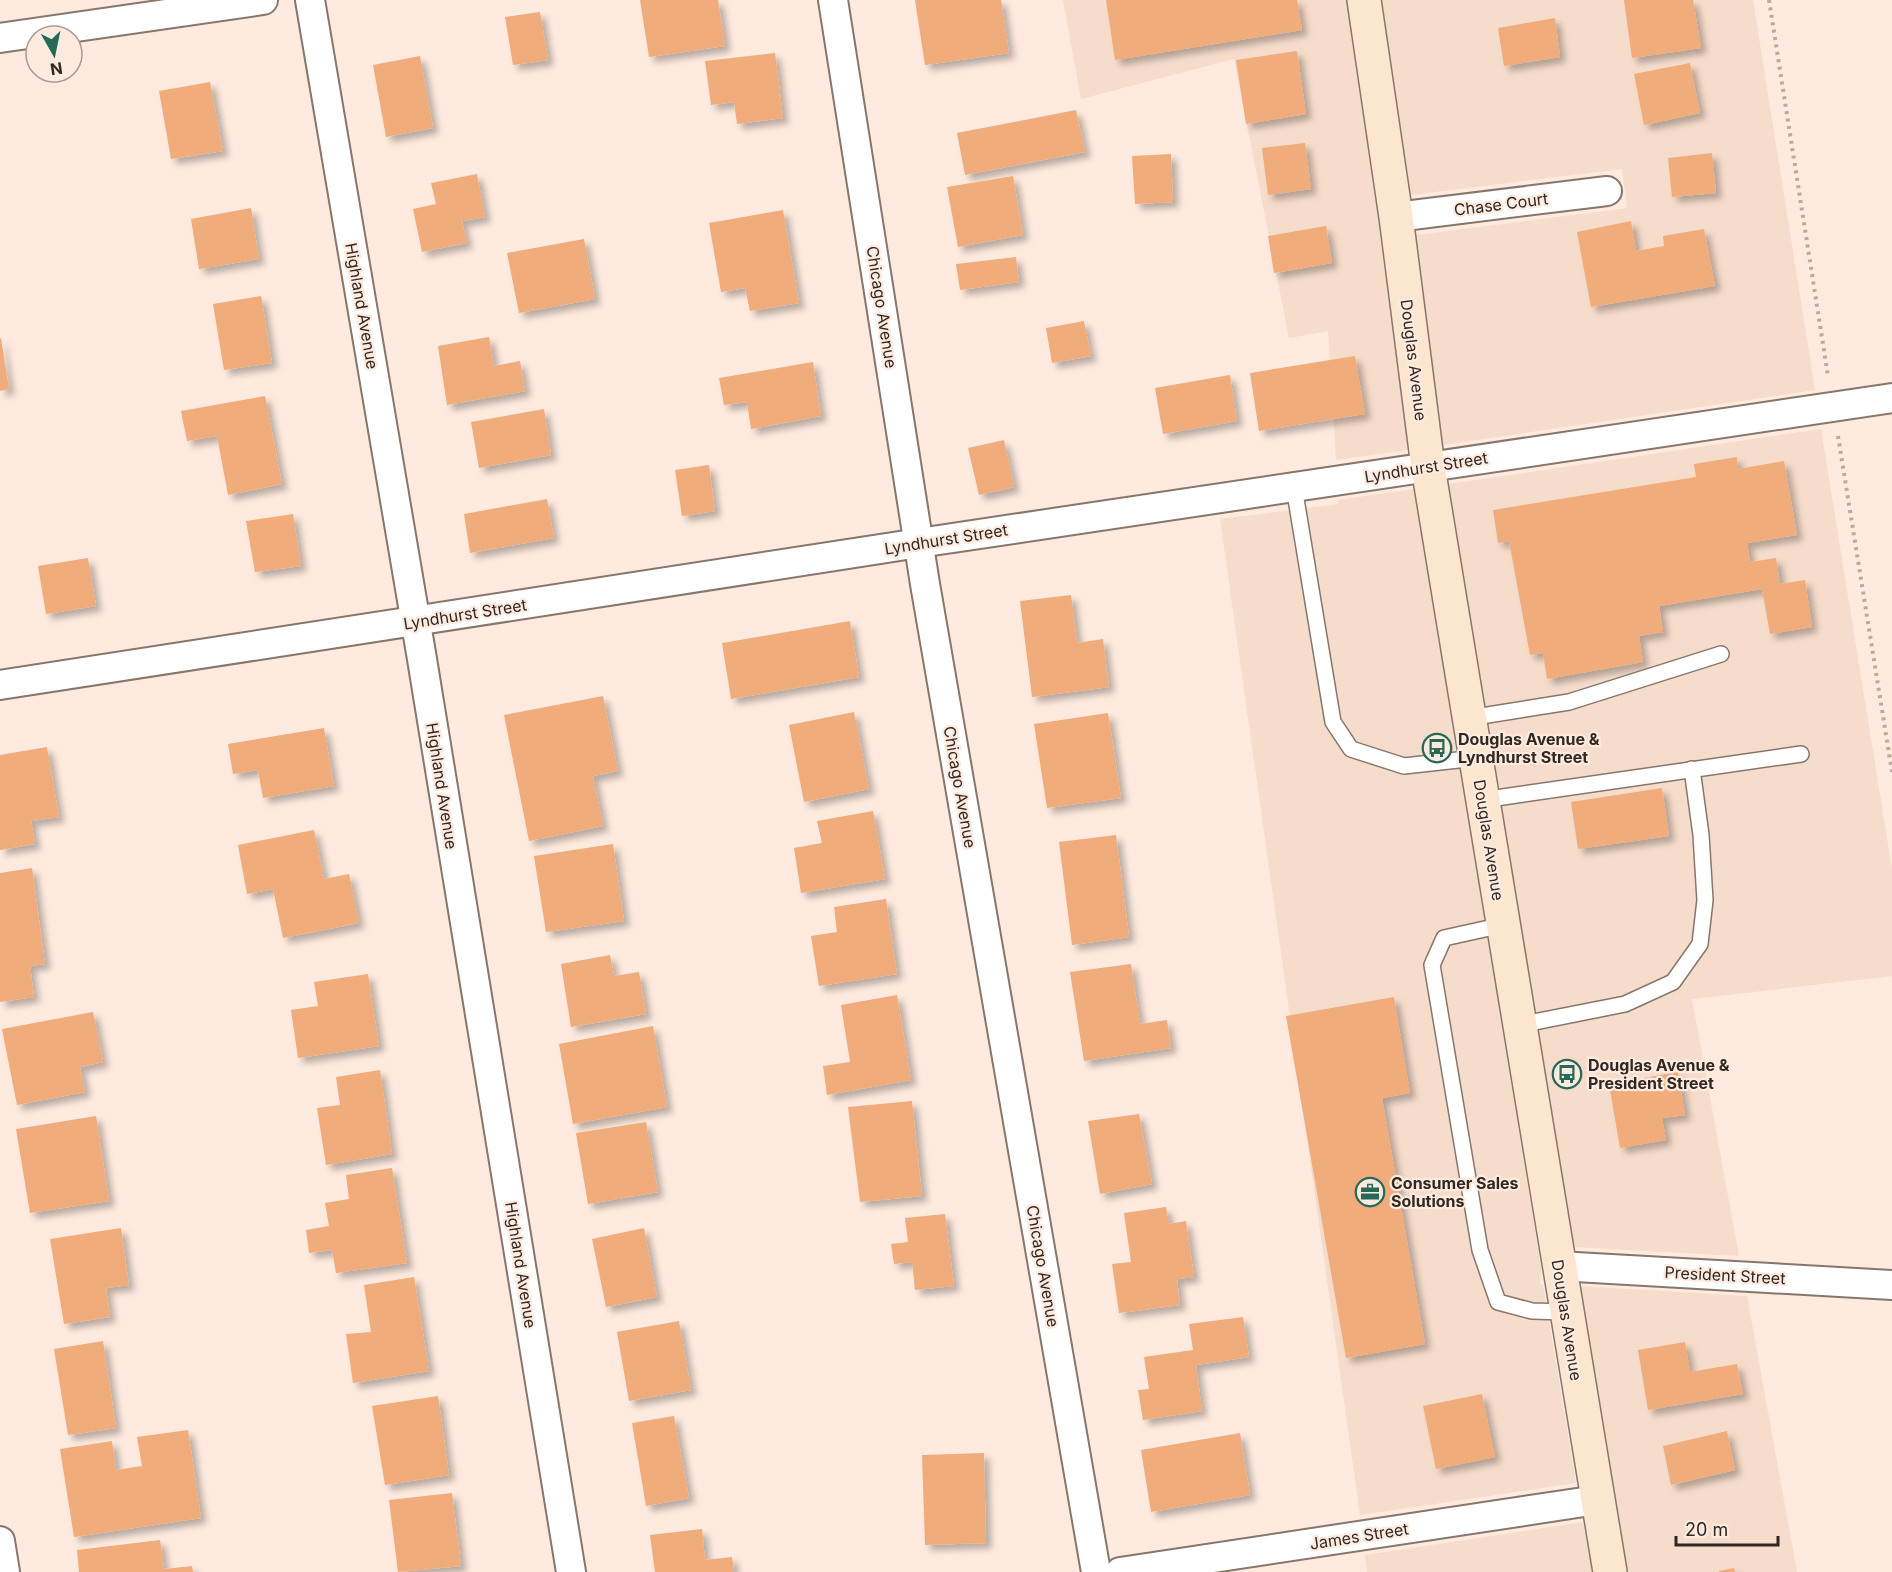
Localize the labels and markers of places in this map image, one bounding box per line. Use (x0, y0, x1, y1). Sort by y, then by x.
place label: Douglas Avenue & Lyndhurst Street (1458, 729, 1600, 767)
bus stop icon: Douglas Avenue & Lyndhurst Street (1421, 732, 1453, 764)
place label: Douglas Avenue & President Street (1588, 1055, 1730, 1093)
bus stop icon: Douglas Avenue & President Street (1551, 1058, 1583, 1090)
place label: Consumer Sales Solutions (1391, 1173, 1519, 1211)
office icon: Consumer Sales Solutions (1354, 1176, 1386, 1208)

